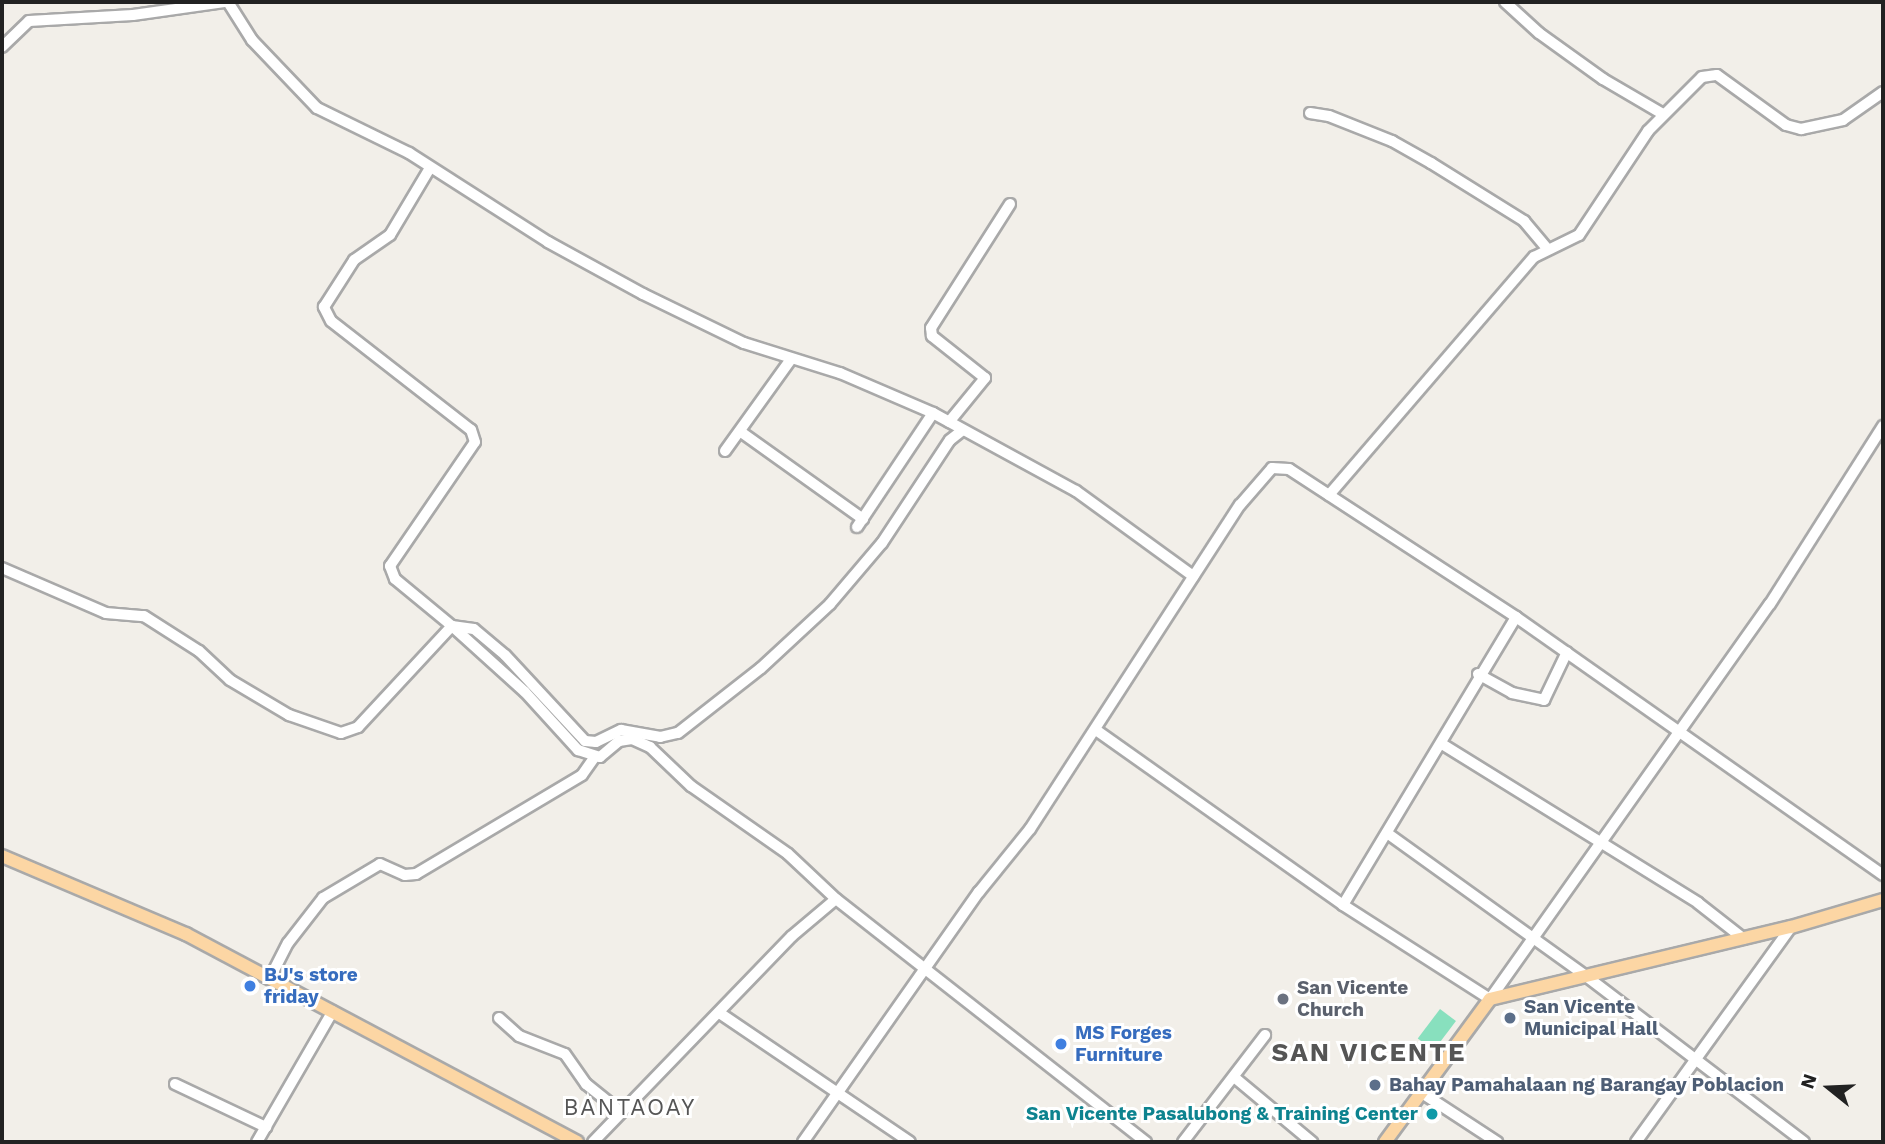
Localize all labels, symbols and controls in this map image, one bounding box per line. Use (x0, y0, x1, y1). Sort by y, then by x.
place label: BJ's store friday (264, 964, 358, 1008)
place label: San Vicente Church (1297, 977, 1409, 1021)
marker: BJ's store friday (242, 978, 258, 994)
marker: San Vicente Church (1275, 991, 1291, 1007)
place label: San Vicente Municipal Hall (1524, 996, 1659, 1040)
marker: San Vicente Municipal Hall (1502, 1010, 1518, 1026)
place label: MS Forges Furniture (1075, 1022, 1172, 1066)
marker: MS Forges Furniture (1053, 1036, 1069, 1052)
district label: SAN VICENTE (1272, 1037, 1466, 1069)
north arrow (1794, 1053, 1864, 1123)
text: N (1795, 1071, 1822, 1092)
place label: Bahay Pamahalaan ng Barangay Poblacion (1389, 1074, 1785, 1096)
marker: Bahay Pamahalaan ng Barangay Poblacion (1367, 1077, 1383, 1093)
district label: BANTAOAY (565, 1094, 695, 1122)
place label: San Vicente Pasalubong & Training Center (1025, 1103, 1418, 1125)
marker: San Vicente Pasalubong & Training Center (1424, 1106, 1440, 1122)

